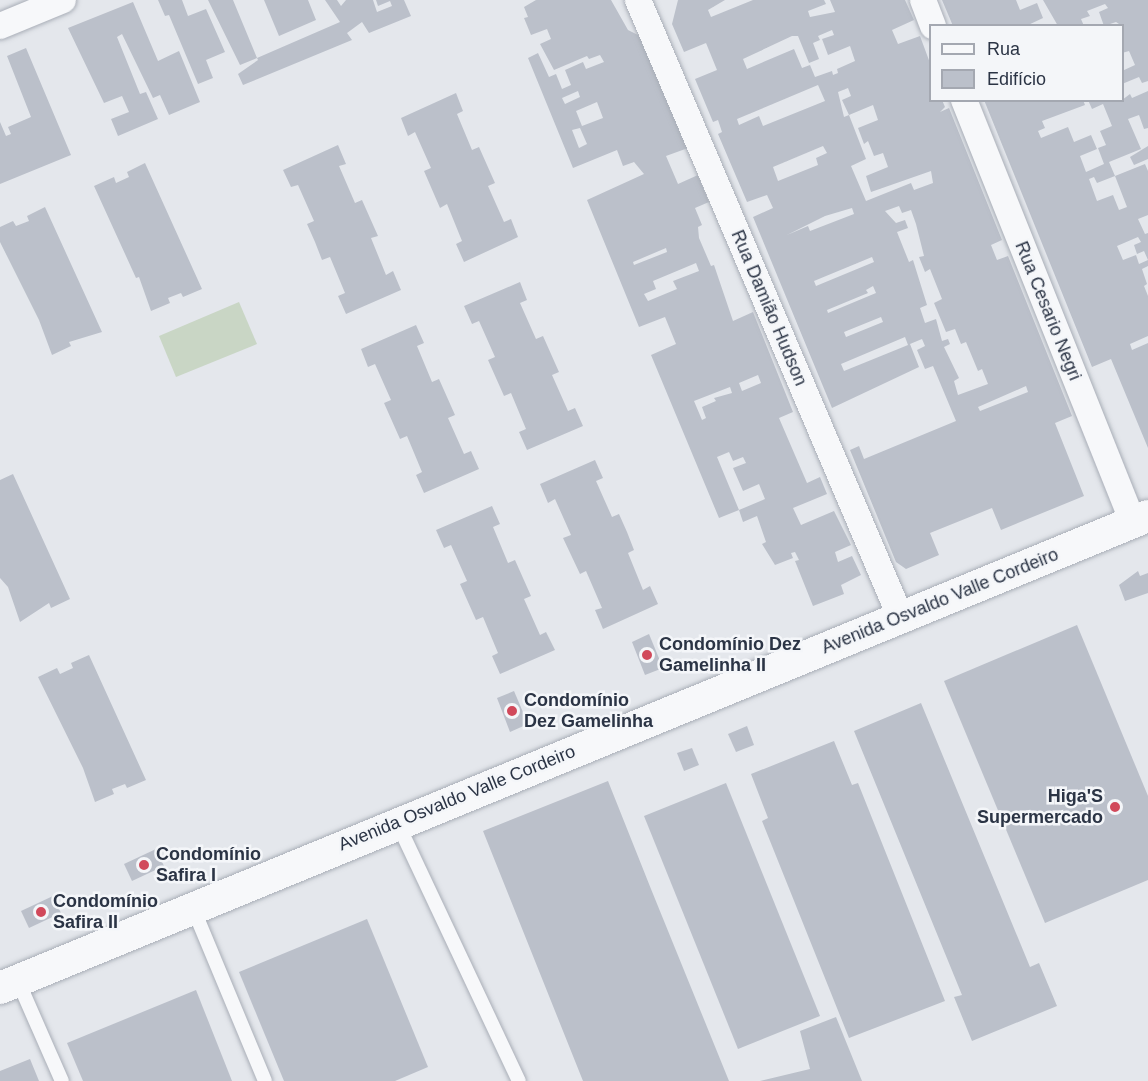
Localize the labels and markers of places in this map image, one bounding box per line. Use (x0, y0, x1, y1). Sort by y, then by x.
place label: Condomínio Dez Gamelinha II (659, 634, 801, 676)
marker: Condomínio Dez Gamelinha II (640, 648, 654, 662)
place label: Condomínio Dez Gamelinha (524, 690, 653, 732)
marker: Condomínio Dez Gamelinha (505, 704, 519, 718)
place label: Higa'S Supermercado (977, 786, 1103, 828)
marker: Higa'S Supermercado (1108, 800, 1122, 814)
place label: Condomínio Safira I (156, 844, 261, 886)
marker: Condomínio Safira I (137, 858, 151, 872)
place label: Condomínio Safira II (53, 891, 158, 934)
marker: Condomínio Safira II (34, 905, 48, 919)

